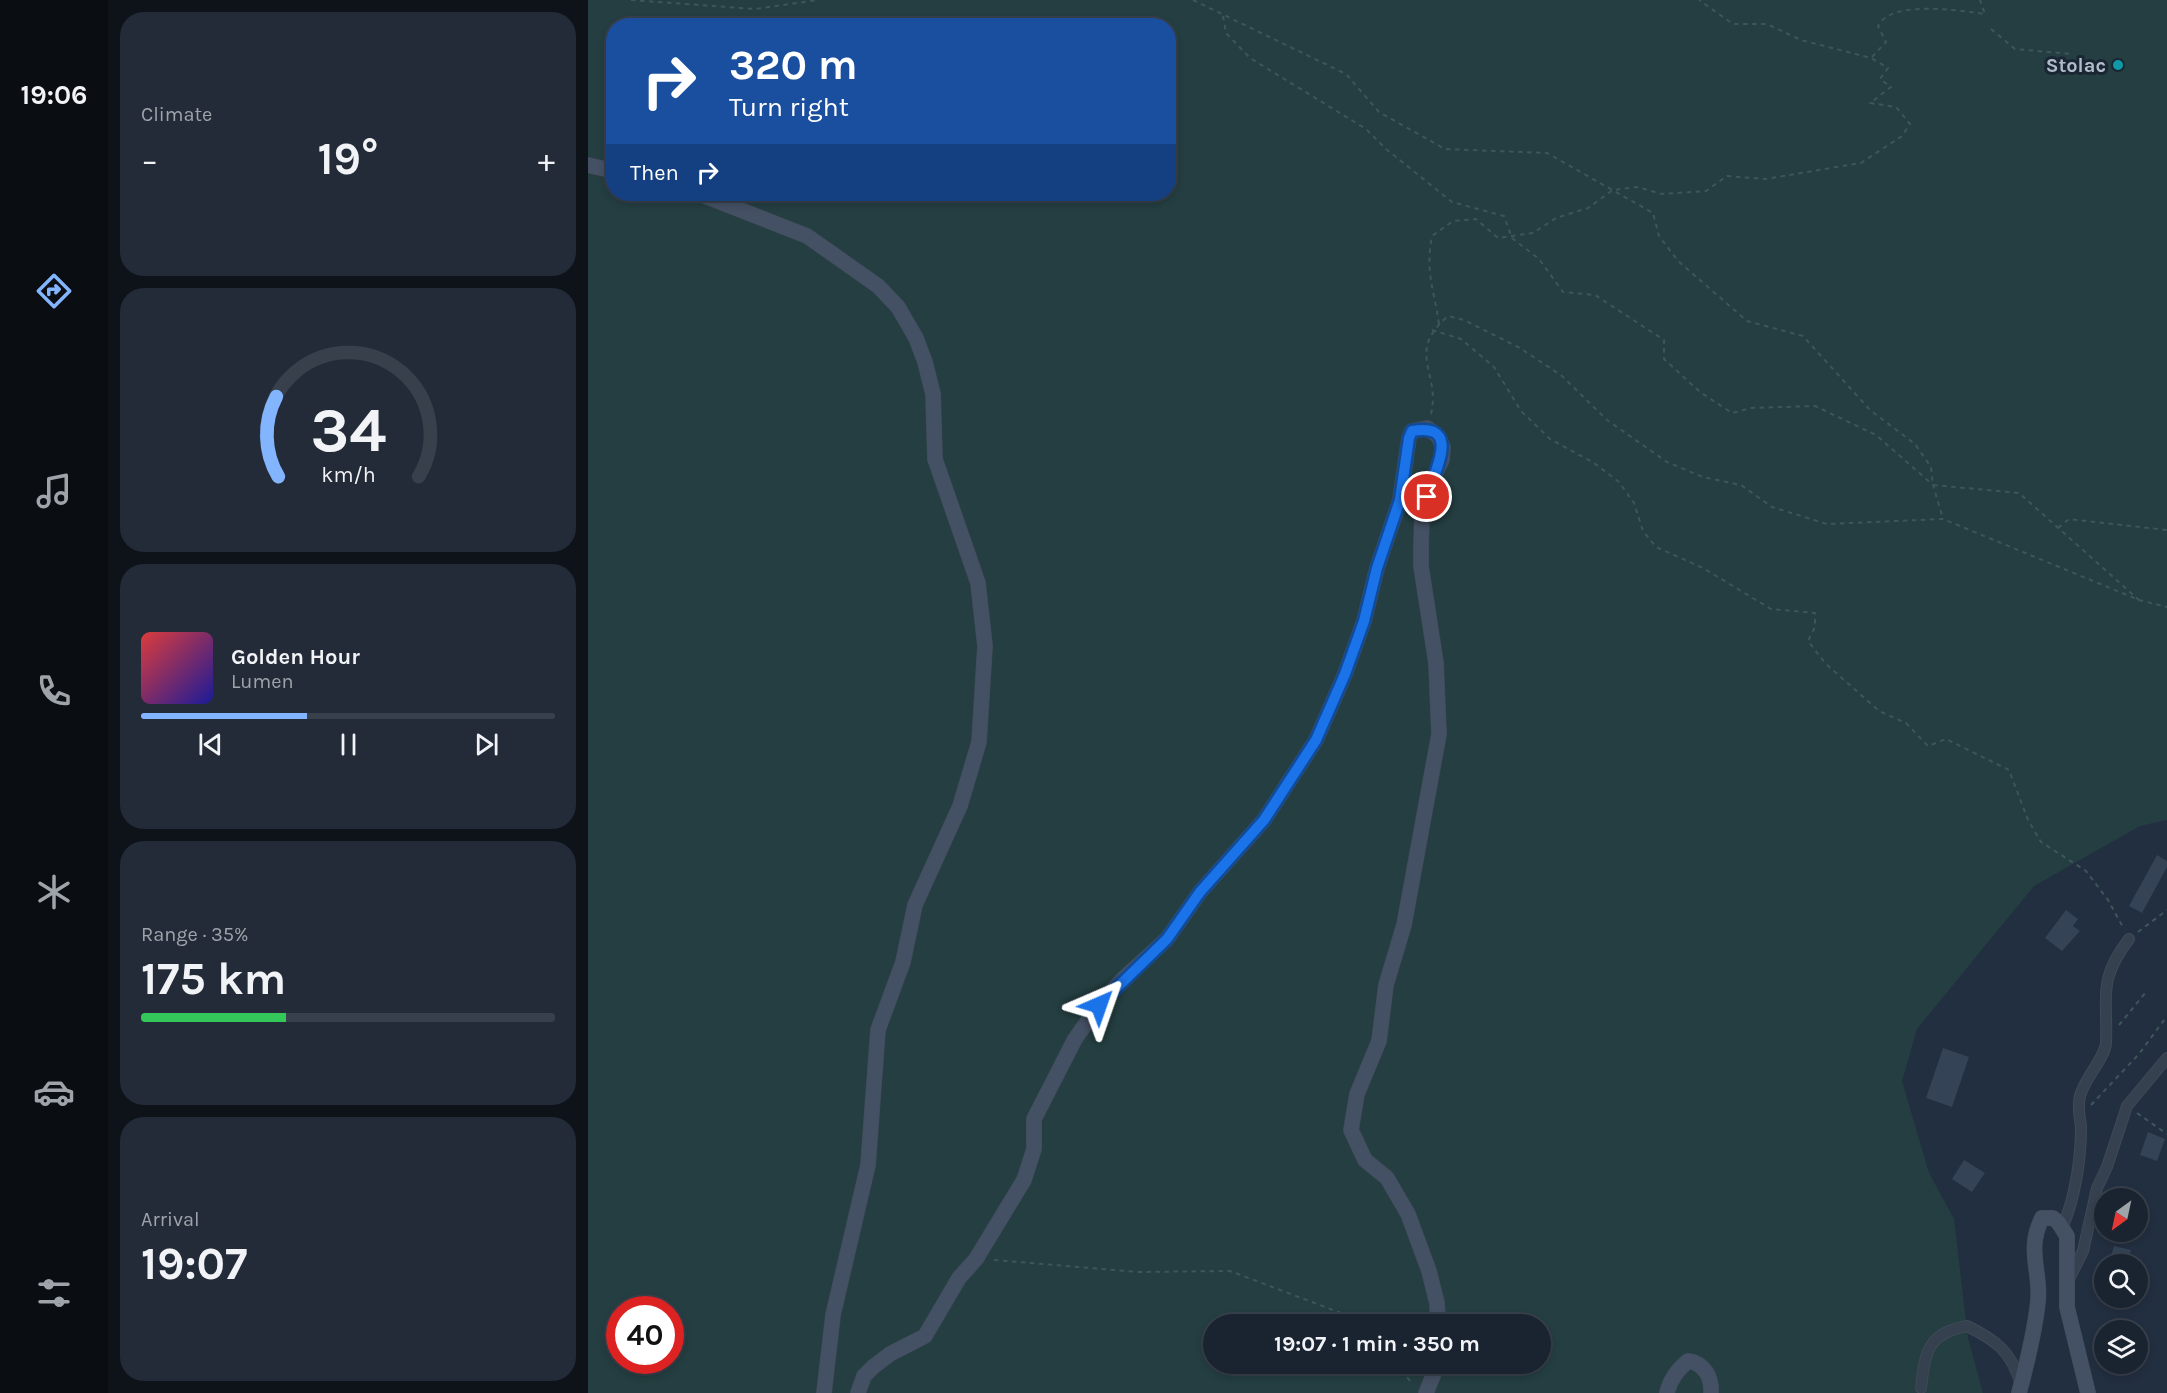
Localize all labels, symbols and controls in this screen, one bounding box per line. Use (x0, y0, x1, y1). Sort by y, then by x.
text: 320 m (729, 40, 858, 90)
icon: right (630, 42, 708, 120)
place label: Stolac (2046, 54, 2106, 77)
marker: Stolac (2111, 58, 2125, 72)
text: 19:06 (21, 79, 87, 111)
text: Turn right (729, 91, 849, 123)
text: Climate (141, 103, 212, 126)
text: 19° (318, 133, 378, 185)
text: − (141, 141, 158, 179)
text: + (538, 141, 555, 179)
icon: right (691, 156, 724, 189)
text: Then (630, 160, 679, 186)
icon: directions (33, 270, 75, 312)
text: 34 (310, 394, 386, 467)
text: km/h (321, 463, 375, 488)
icon: music (33, 470, 75, 512)
pin (1401, 471, 1452, 522)
icon: arrive (1410, 480, 1443, 513)
text: Golden Hour (231, 644, 360, 670)
icon: phone (33, 670, 75, 712)
text: Lumen (231, 670, 294, 693)
icon: previous (194, 728, 227, 761)
icon: pause (332, 728, 365, 761)
icon: next (470, 728, 503, 761)
icon: climate (33, 871, 75, 913)
text: Range · 35% (141, 923, 249, 946)
text: 175 km (141, 953, 286, 1005)
position arrow (1067, 973, 1131, 1037)
icon: car (33, 1071, 75, 1113)
north arrow (2094, 1188, 2148, 1242)
map controls (2094, 1188, 2148, 1374)
text: Arrival (141, 1208, 200, 1231)
text: 19:07 (141, 1238, 247, 1290)
button: search (2094, 1254, 2148, 1308)
icon: filters (33, 1272, 75, 1314)
speed limit sign: 40 (606, 1296, 684, 1374)
button: layers (2094, 1320, 2148, 1374)
text: 19:07 · 1 min · 350 m (1274, 1331, 1480, 1357)

